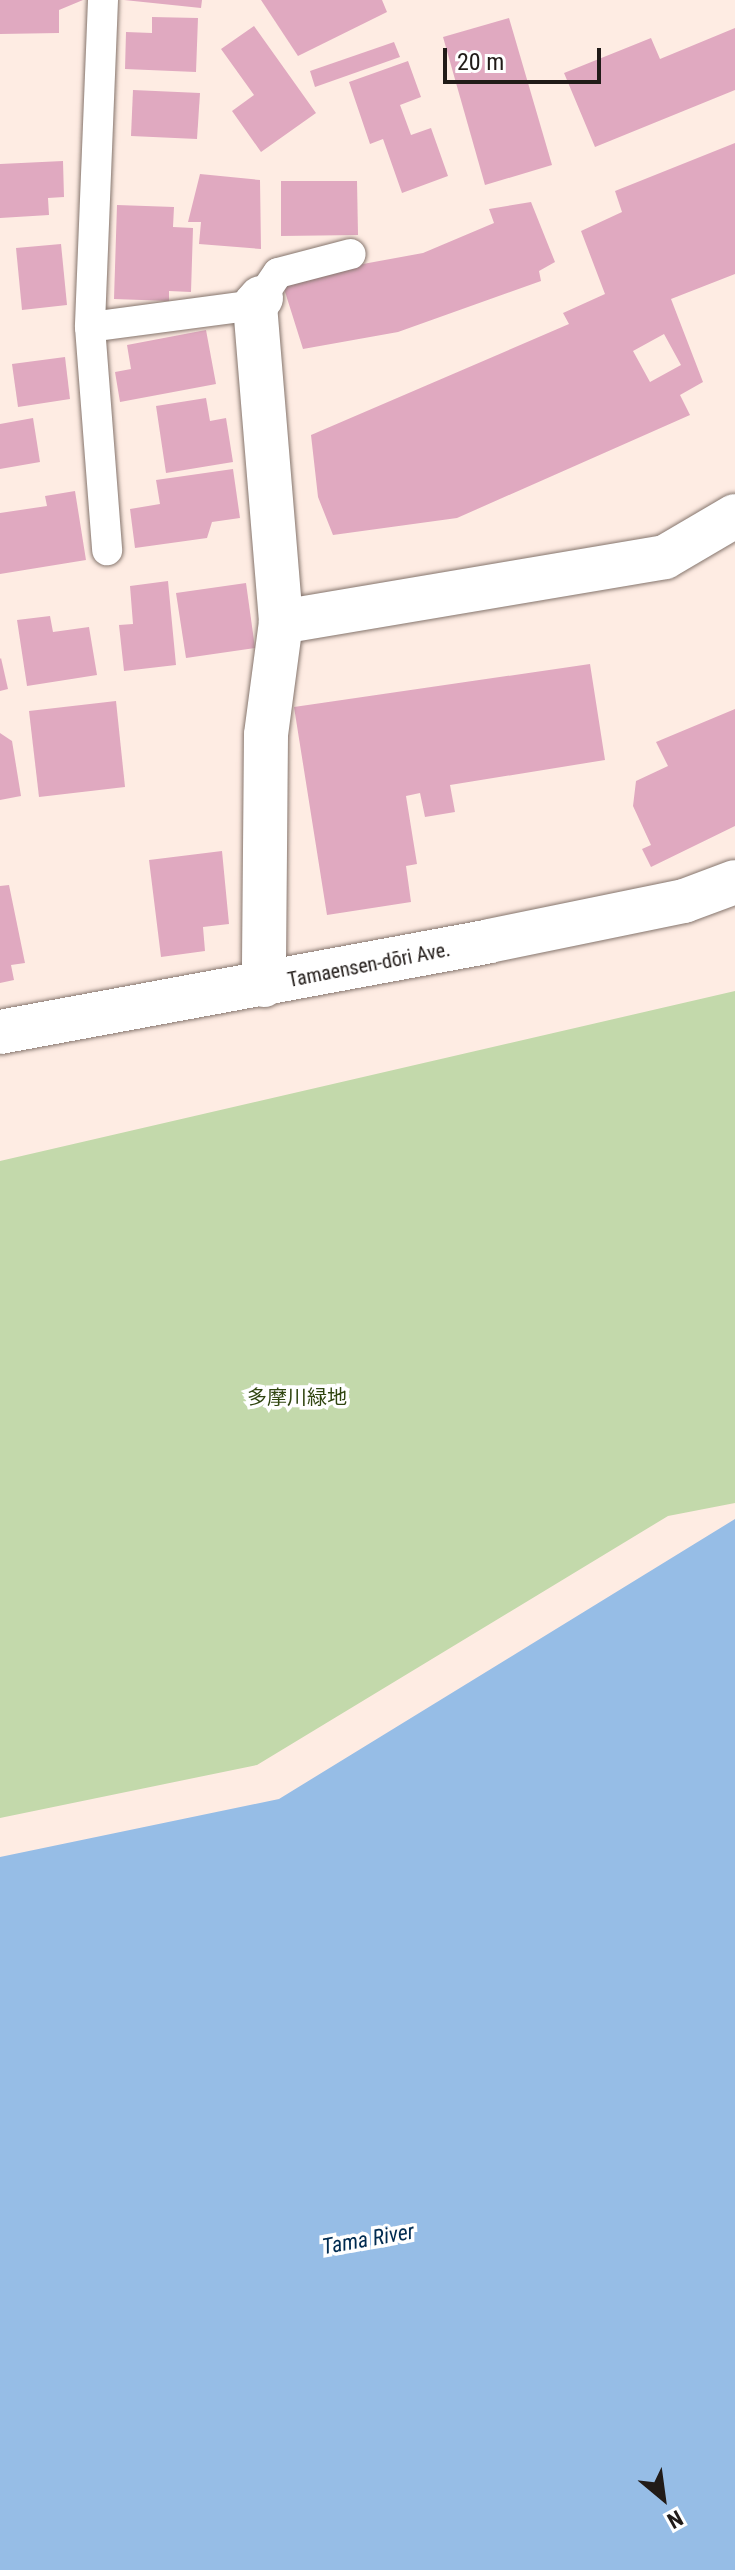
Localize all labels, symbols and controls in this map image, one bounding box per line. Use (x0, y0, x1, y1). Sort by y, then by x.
scale bar (447, 32, 605, 82)
text: 20 m (457, 48, 504, 76)
street label: Tamaensen-dōri Ave. (286, 937, 452, 993)
park label: 多摩川緑地 (247, 1385, 347, 1409)
water label: Tama River (320, 2218, 416, 2260)
north arrow (623, 2458, 703, 2538)
text: N (663, 2505, 687, 2534)

